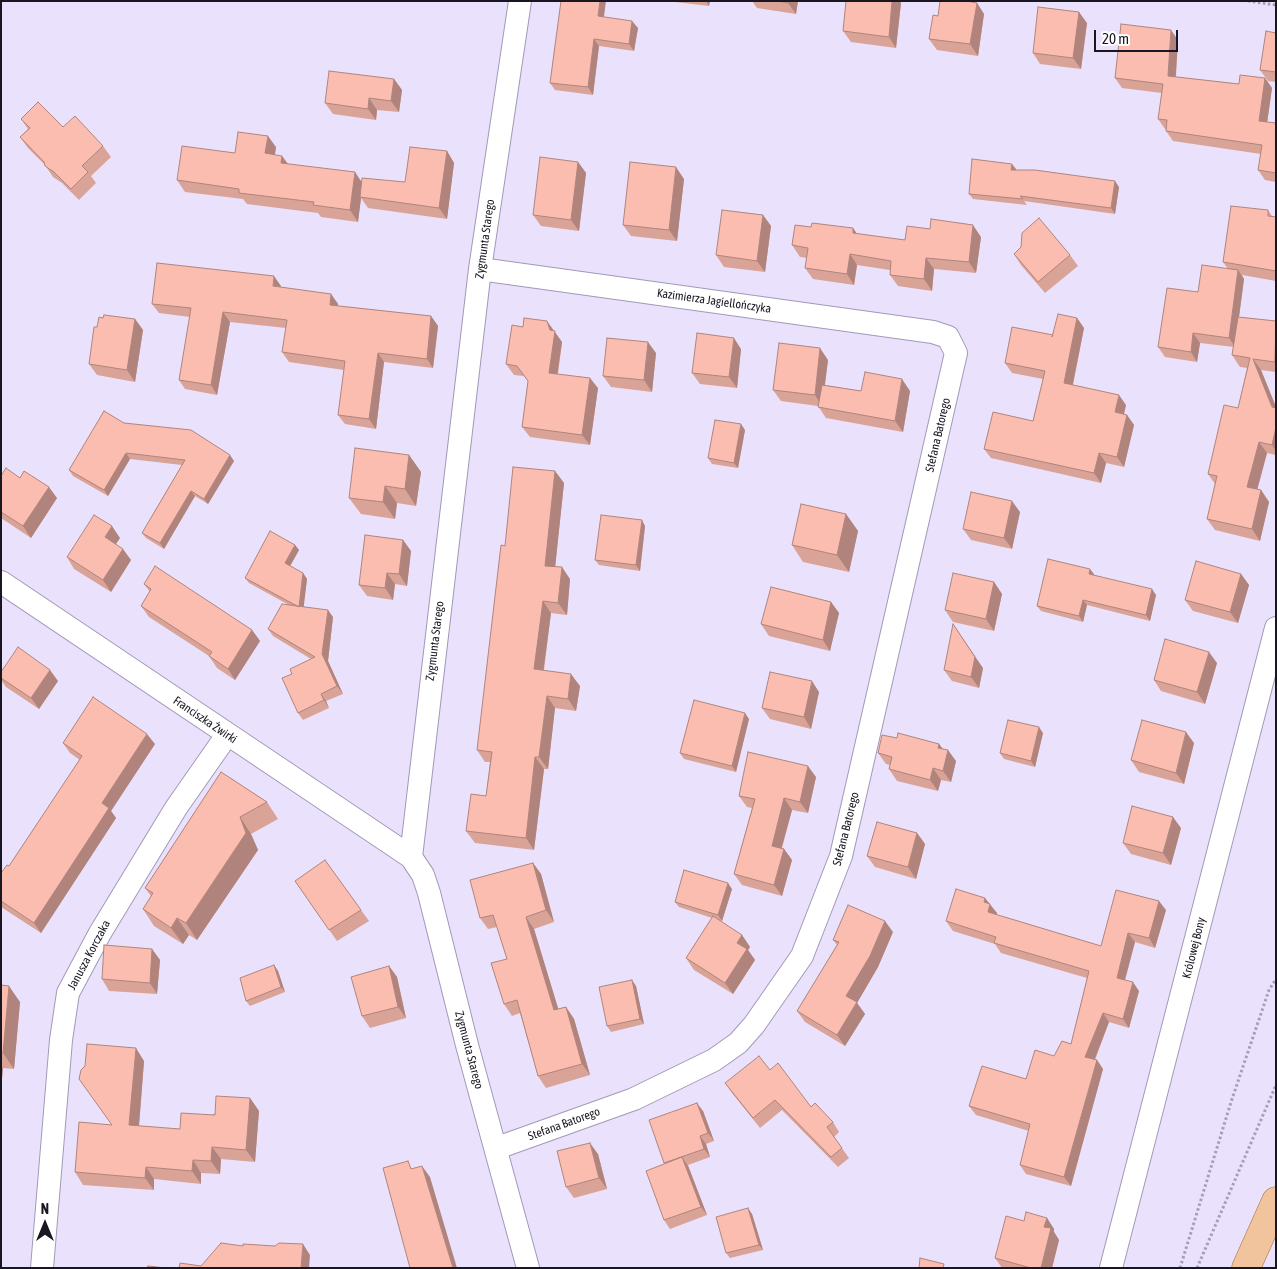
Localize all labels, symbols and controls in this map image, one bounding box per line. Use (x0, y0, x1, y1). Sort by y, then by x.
scale bar (1097, 20, 1181, 52)
text: 20 m (1102, 30, 1129, 47)
street label: Zygmunta Starego (472, 198, 498, 280)
street label: Kazimierza Jagiellończyka (656, 286, 772, 316)
street label: Stefana Batorego (922, 397, 954, 473)
street label: Zygmunta Starego (423, 600, 447, 682)
street label: Franciszka Żwirki (170, 693, 240, 747)
street label: Stefana Batorego (830, 791, 862, 867)
street label: Królowej Bony (1179, 916, 1209, 980)
street label: Janusza Korczaka (65, 918, 113, 992)
street label: Zygmunta Starego (452, 1009, 486, 1091)
street label: Stefana Batorego (526, 1104, 602, 1144)
north arrow (20, 1199, 70, 1249)
text: N (41, 1201, 49, 1217)

